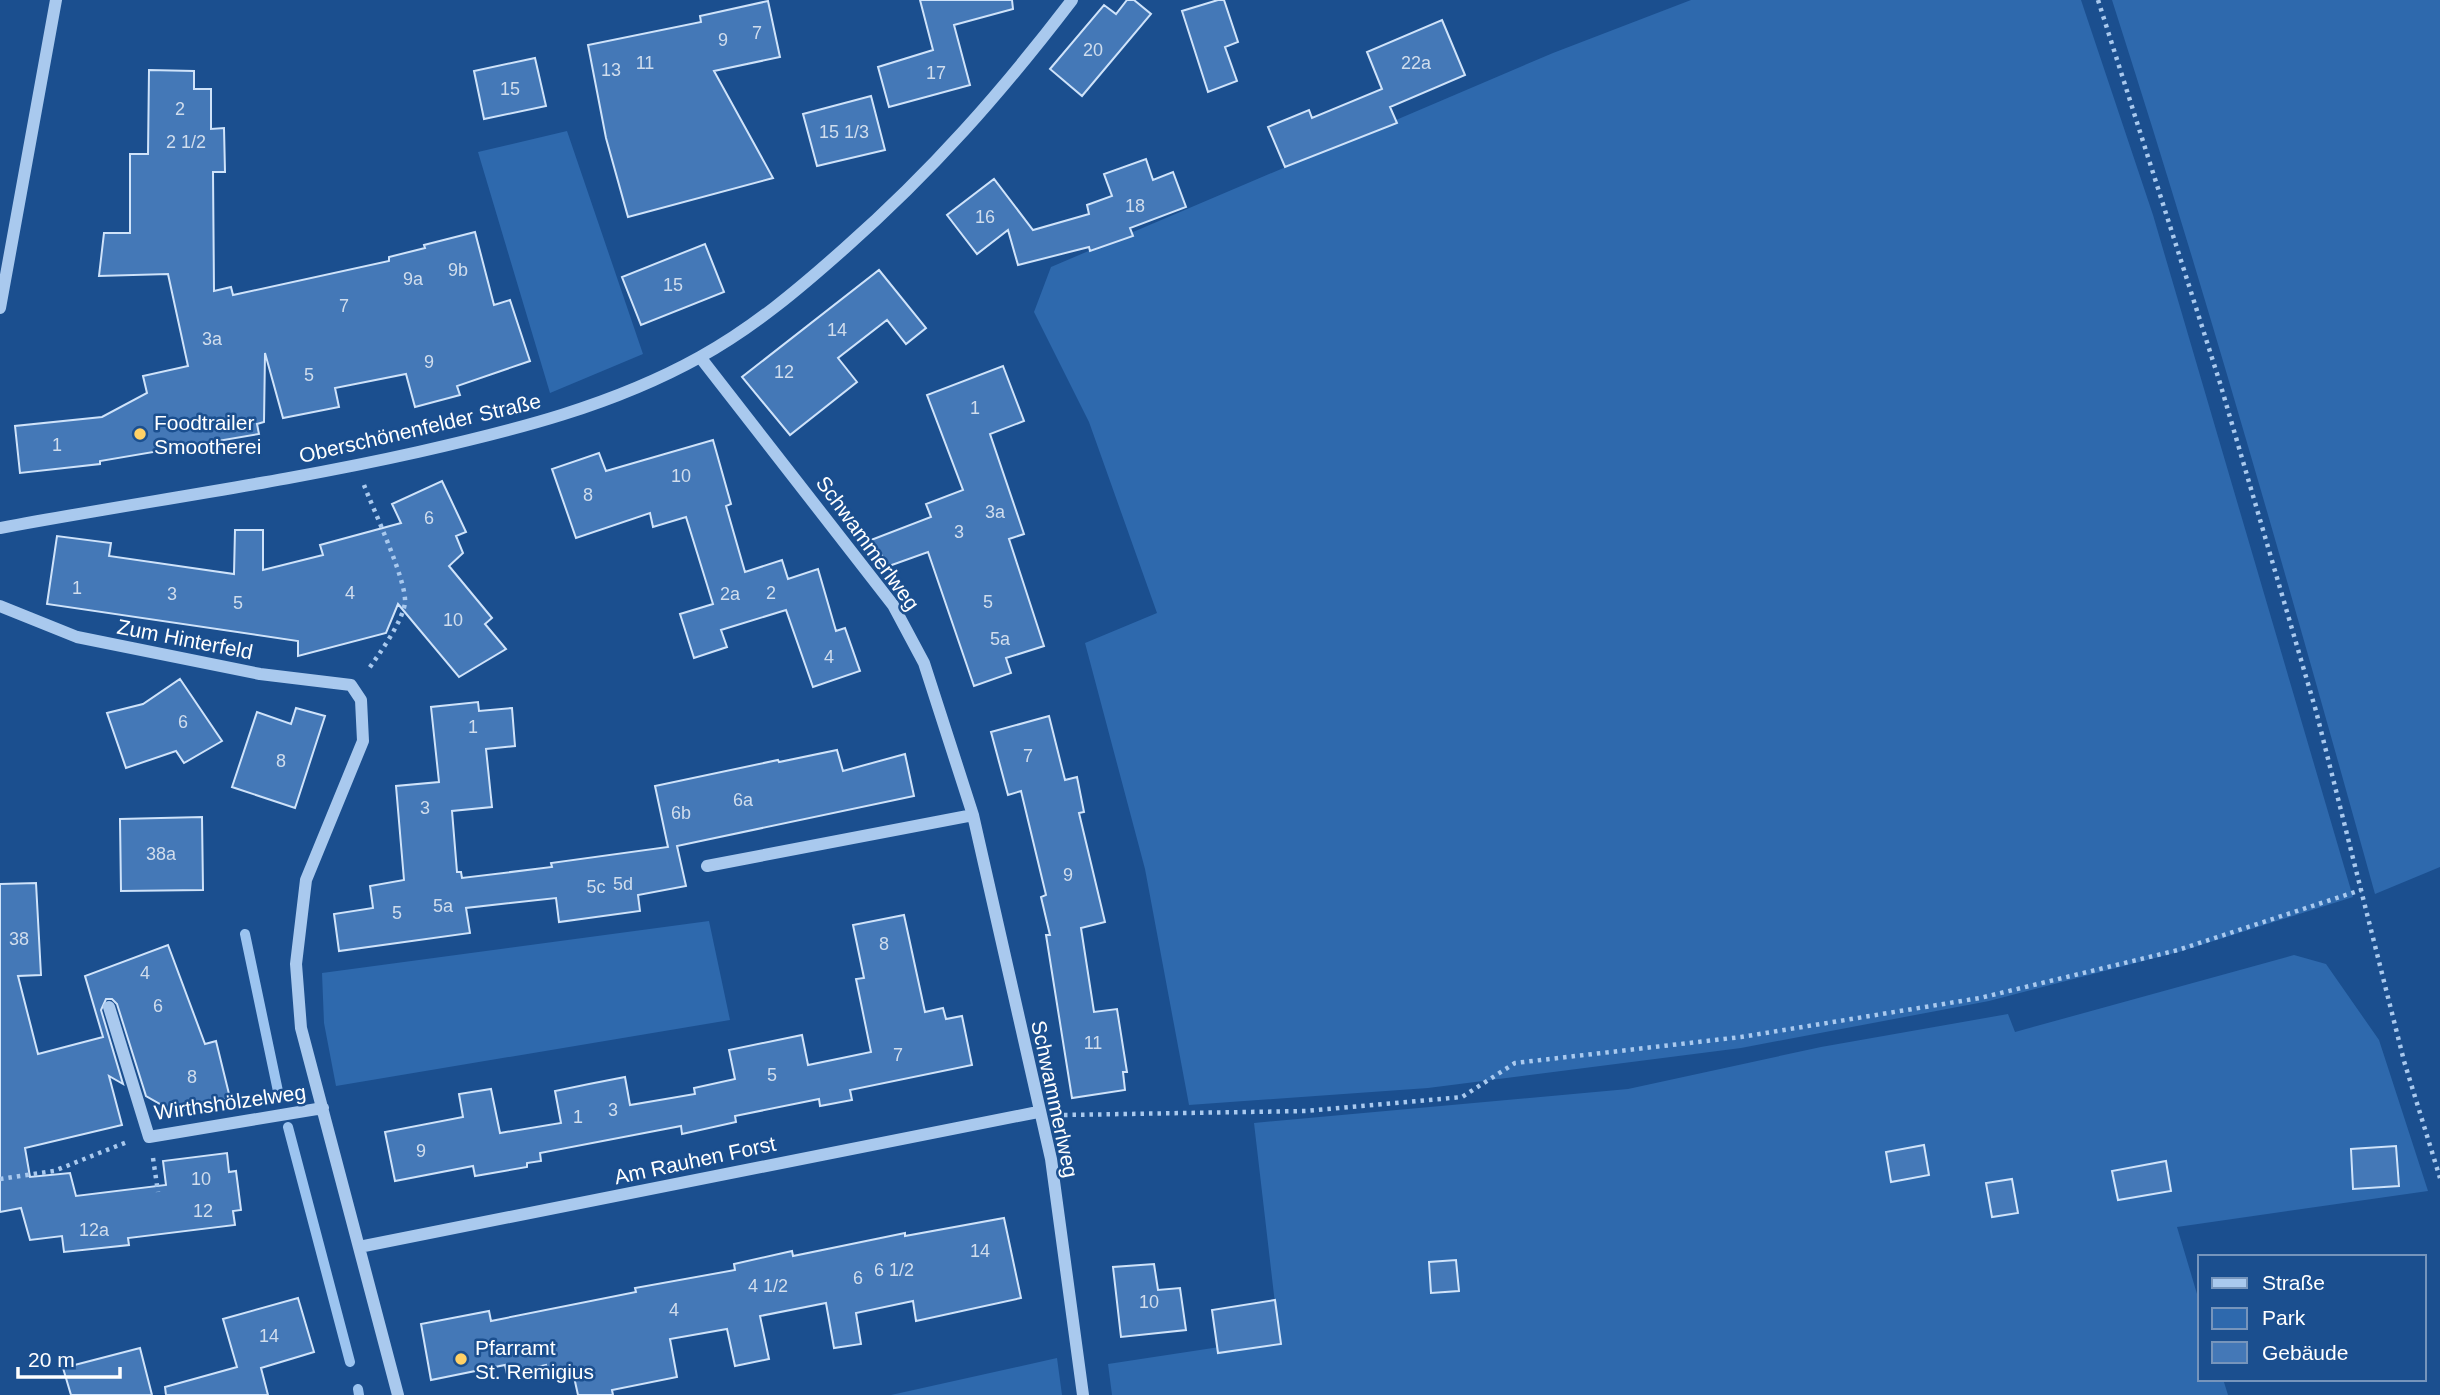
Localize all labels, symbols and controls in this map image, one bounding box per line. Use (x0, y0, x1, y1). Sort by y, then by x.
house number: 7 (752, 23, 762, 43)
house number: 9 (718, 30, 728, 50)
house number: 20 (1083, 40, 1103, 60)
house number: 11 (636, 53, 654, 73)
house number: 22a (1401, 53, 1432, 73)
house number: 13 (601, 60, 621, 80)
house number: 17 (926, 63, 946, 83)
house number: 15 (500, 79, 520, 99)
house number: 2 (175, 99, 185, 119)
house number: 15 1/3 (819, 122, 869, 142)
house number: 2 1/2 (166, 132, 206, 152)
house number: 18 (1125, 196, 1145, 216)
house number: 16 (975, 207, 995, 227)
house number: 9b (448, 260, 468, 280)
house number: 9a (403, 269, 424, 289)
house number: 15 (663, 275, 683, 295)
house number: 7 (339, 296, 349, 316)
house number: 14 (827, 320, 847, 340)
house number: 3a (202, 329, 223, 349)
house number: 9 (424, 352, 434, 372)
house number: 12 (774, 362, 794, 382)
house number: 5 (304, 365, 314, 385)
street label: Oberschönenfelder Straße (297, 389, 543, 467)
house number: 1 (970, 398, 980, 418)
place label: Foodtrailer Smootherei (154, 411, 261, 458)
marker: Foodtrailer Smootherei (132, 426, 148, 442)
house number: 1 (52, 435, 62, 455)
house number: 10 (671, 466, 691, 486)
street label: Schwammerlweg (812, 472, 924, 614)
house number: 8 (583, 485, 593, 505)
house number: 3a (985, 502, 1006, 522)
house number: 6 (424, 508, 434, 528)
house number: 3 (954, 522, 964, 542)
house number: 1 (72, 578, 82, 598)
house number: 4 (345, 583, 355, 603)
house number: 2 (766, 583, 776, 603)
house number: 3 (167, 584, 177, 604)
house number: 2a (720, 584, 741, 604)
house number: 5 (983, 592, 993, 612)
house number: 5 (233, 593, 243, 613)
house number: 10 (443, 610, 463, 630)
street label: Zum Hinterfeld (115, 615, 255, 663)
house number: 5a (990, 629, 1011, 649)
house number: 4 (824, 647, 834, 667)
house number: 6 (178, 712, 188, 732)
house number: 1 (468, 717, 478, 737)
house number: 7 (1023, 746, 1033, 766)
house number: 8 (276, 751, 286, 771)
house number: 6a (733, 790, 754, 810)
house number: 3 (420, 798, 430, 818)
house number: 6b (671, 803, 691, 823)
house number: 38a (146, 844, 177, 864)
house number: 9 (1063, 865, 1073, 885)
house number: 5d (613, 874, 633, 894)
house number: 5c (586, 877, 606, 897)
house number: 5a (433, 896, 454, 916)
house number: 5 (392, 903, 402, 923)
house number: 38 (9, 929, 29, 949)
house number: 8 (879, 934, 889, 954)
house number: 4 (140, 963, 150, 983)
house number: 6 (153, 996, 163, 1016)
street label: Schwammerlweg (1027, 1018, 1083, 1180)
house number: 11 (1084, 1033, 1102, 1053)
house number: 7 (893, 1045, 903, 1065)
house number: 5 (767, 1065, 777, 1085)
house number: 8 (187, 1067, 197, 1087)
street label: Wirthshölzelweg (153, 1080, 307, 1124)
house number: 3 (608, 1100, 618, 1120)
house number: 1 (573, 1107, 583, 1127)
street label: Am Rauhen Forst (612, 1132, 778, 1188)
house number: 9 (416, 1141, 426, 1161)
house number: 10 (191, 1169, 211, 1189)
house number: 12 (193, 1201, 213, 1221)
house number: 12a (79, 1220, 110, 1240)
house number: 14 (970, 1241, 990, 1261)
legend (2198, 1255, 2426, 1381)
house number: 6 1/2 (874, 1260, 914, 1280)
house number: 6 (853, 1268, 863, 1288)
text: Straße (2262, 1271, 2325, 1294)
house number: 4 1/2 (748, 1276, 788, 1296)
house number: 10 (1139, 1292, 1159, 1312)
house number: 4 (669, 1300, 679, 1320)
text: Park (2262, 1306, 2306, 1329)
house number: 14 (259, 1326, 279, 1346)
scale bar (18, 1336, 119, 1380)
place label: Pfarramt St. Remigius (475, 1336, 594, 1383)
text: Gebäude (2262, 1341, 2348, 1364)
text: 20 m (28, 1348, 75, 1371)
marker: Pfarramt St. Remigius (453, 1351, 469, 1367)

